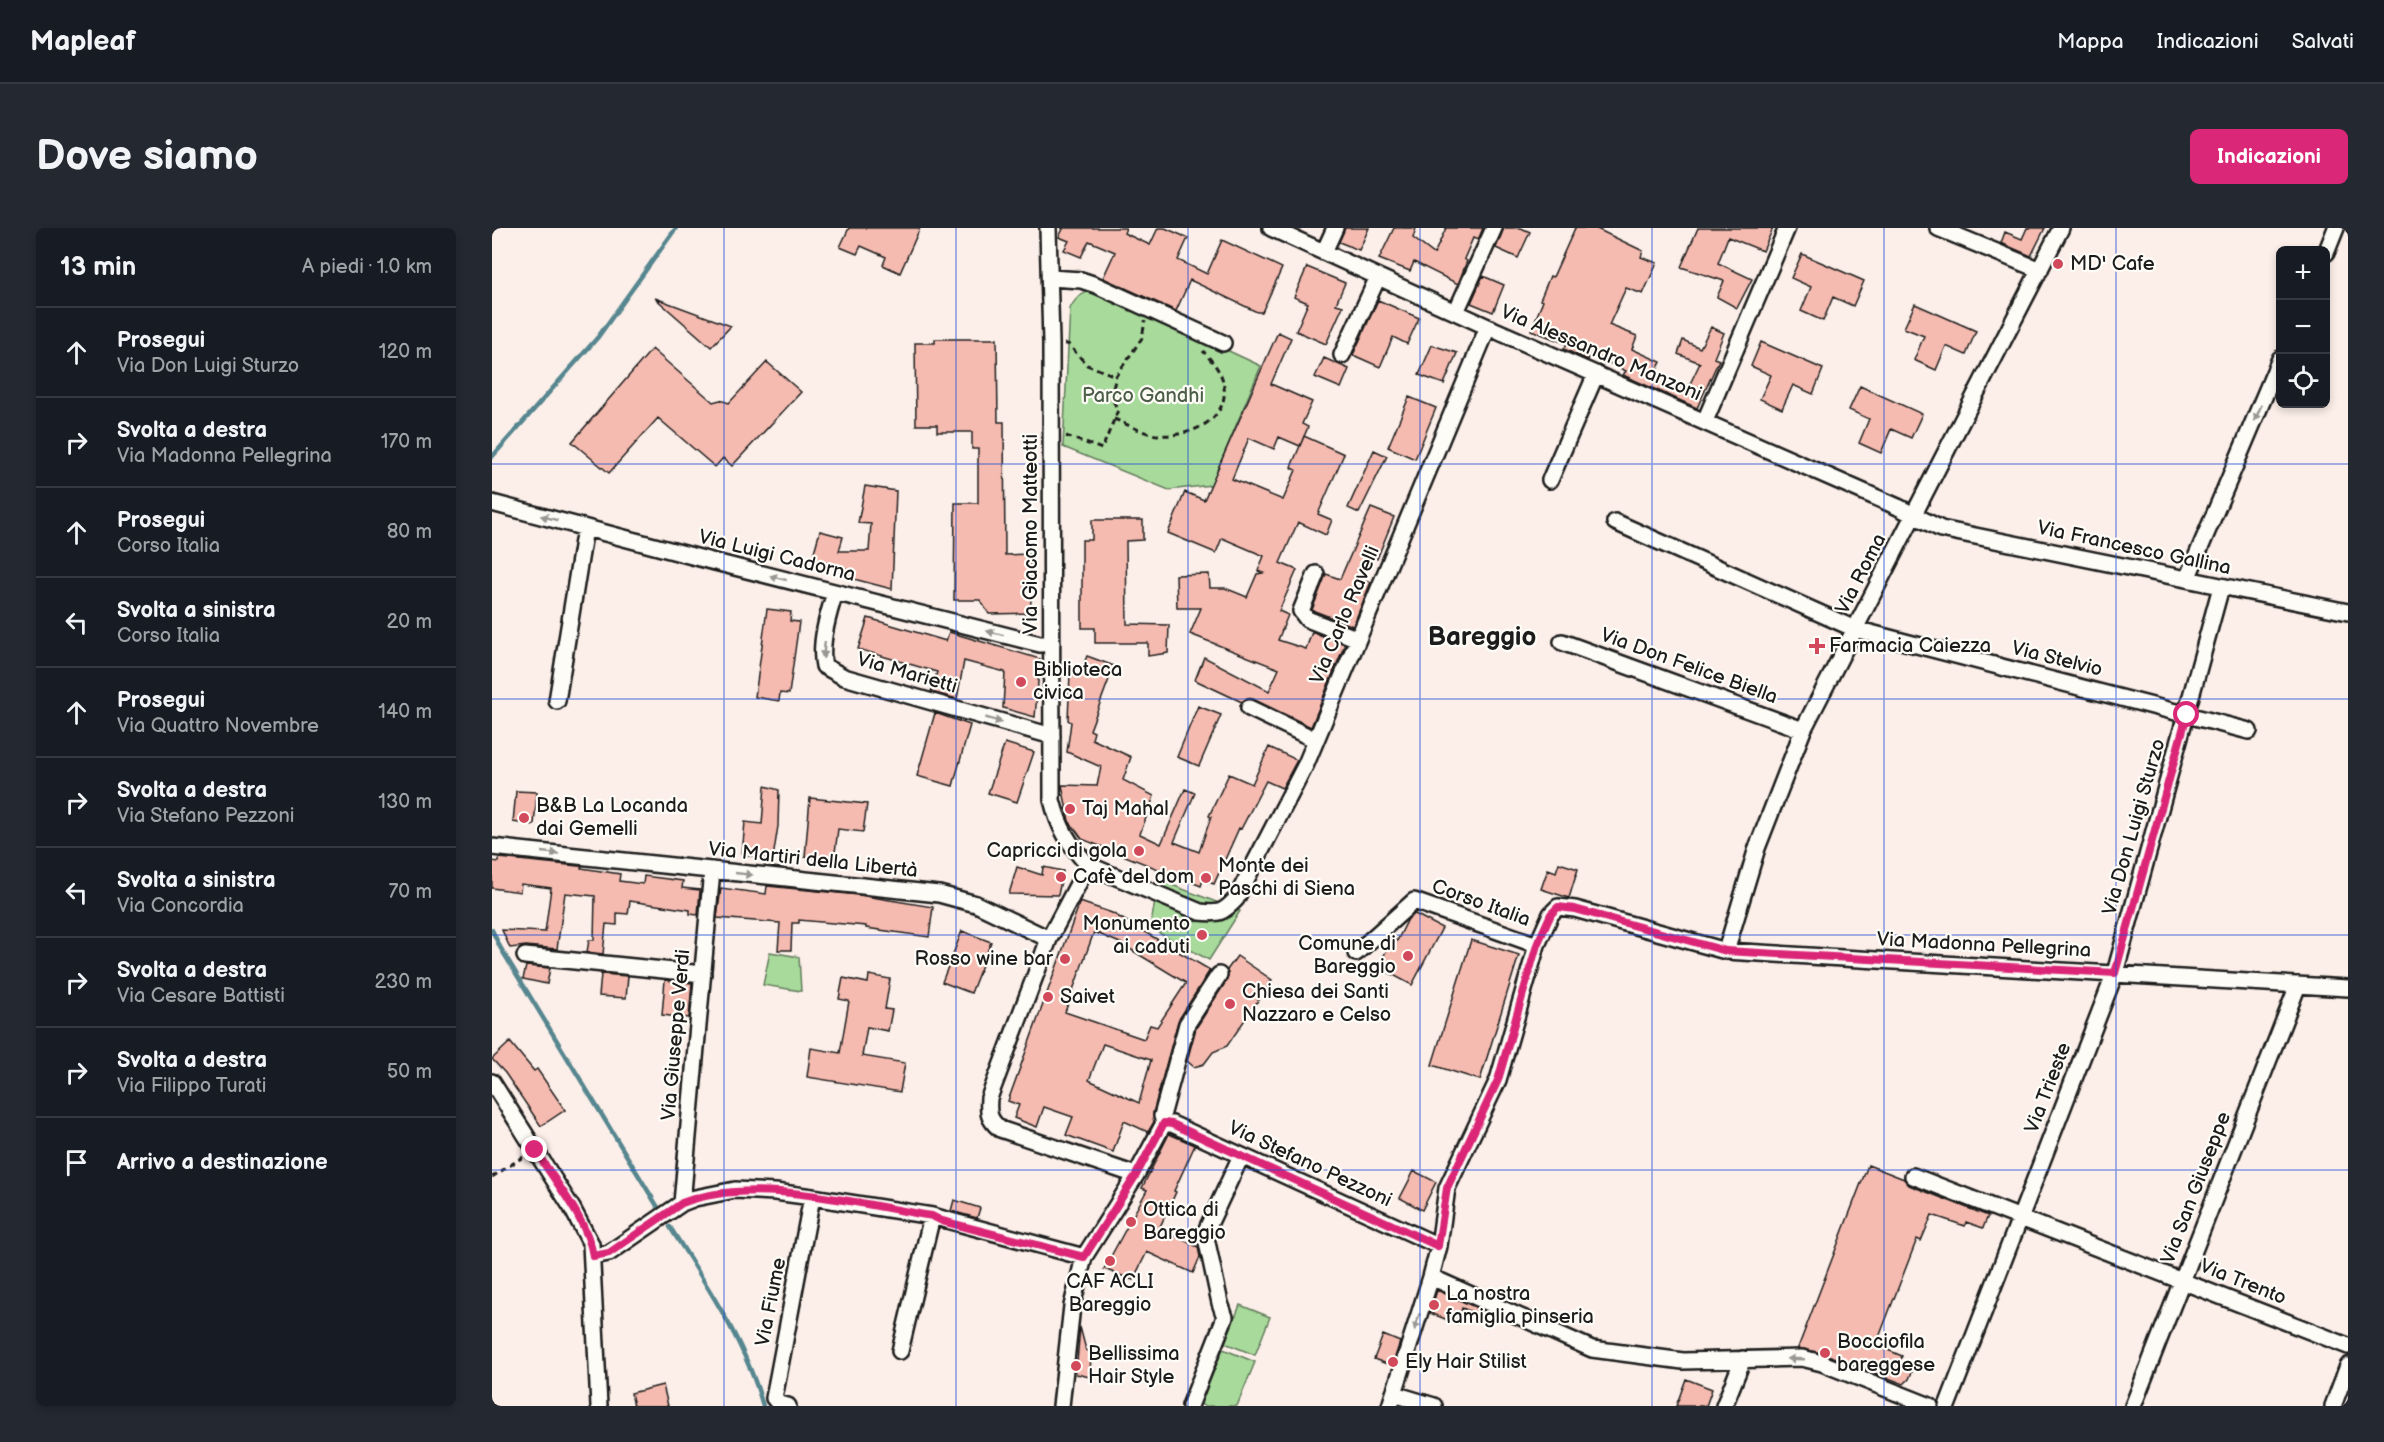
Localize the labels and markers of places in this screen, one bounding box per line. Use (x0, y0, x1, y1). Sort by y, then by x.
place label: MD' Cafe (2070, 252, 2155, 276)
marker: MD' Cafe (2051, 257, 2065, 271)
place label: Farmacia Caiezza (1829, 634, 1991, 658)
marker: Farmacia Caiezza (1810, 639, 1824, 653)
place label: Biblioteca civica (1033, 658, 1122, 705)
marker: Biblioteca civica (1014, 675, 1028, 689)
place label: B&B La Locanda dai Gemelli (536, 794, 688, 841)
place label: Taj Mahal (1082, 797, 1169, 821)
marker: Taj Mahal (1063, 802, 1077, 816)
marker: B&B La Locanda dai Gemelli (517, 811, 531, 825)
place label: Capricci di gola (986, 839, 1127, 863)
marker: Capricci di gola (1132, 844, 1146, 858)
place label: Monte dei Paschi di Siena (1218, 854, 1355, 901)
place label: Cafè del dom (1073, 865, 1194, 889)
marker: Cafè del dom (1054, 870, 1068, 884)
marker: Monte dei Paschi di Siena (1199, 871, 1213, 885)
place label: Monumento ai caduti (1082, 912, 1190, 959)
marker: Monumento ai caduti (1195, 928, 1209, 942)
place label: Comune di Bareggio (1298, 932, 1396, 979)
place label: Rosso wine bar (914, 947, 1054, 971)
marker: Comune di Bareggio (1401, 949, 1415, 963)
marker: Rosso wine bar (1058, 952, 1072, 966)
place label: Chiesa dei Santi Nazzaro e Celso (1242, 980, 1391, 1027)
place label: Saivet (1060, 985, 1115, 1009)
marker: Saivet (1041, 990, 1055, 1004)
marker: Chiesa dei Santi Nazzaro e Celso (1223, 997, 1237, 1011)
place label: Ottica di Bareggio (1143, 1198, 1226, 1245)
marker: Ottica di Bareggio (1124, 1215, 1138, 1229)
marker: CAF ACLI Bareggio (1103, 1254, 1117, 1268)
place label: CAF ACLI Bareggio (1066, 1270, 1154, 1317)
place label: La nostra famiglia pinseria (1446, 1282, 1594, 1329)
marker: La nostra famiglia pinseria (1427, 1298, 1441, 1312)
place label: Bocciofila bareggese (1837, 1330, 1935, 1377)
place label: Bellissima Hair Style (1088, 1342, 1180, 1389)
marker: Bocciofila bareggese (1818, 1346, 1832, 1360)
place label: Ely Hair Stilist (1405, 1350, 1527, 1374)
marker: Ely Hair Stilist (1386, 1355, 1400, 1369)
marker: Bellissima Hair Style (1069, 1359, 1083, 1373)

